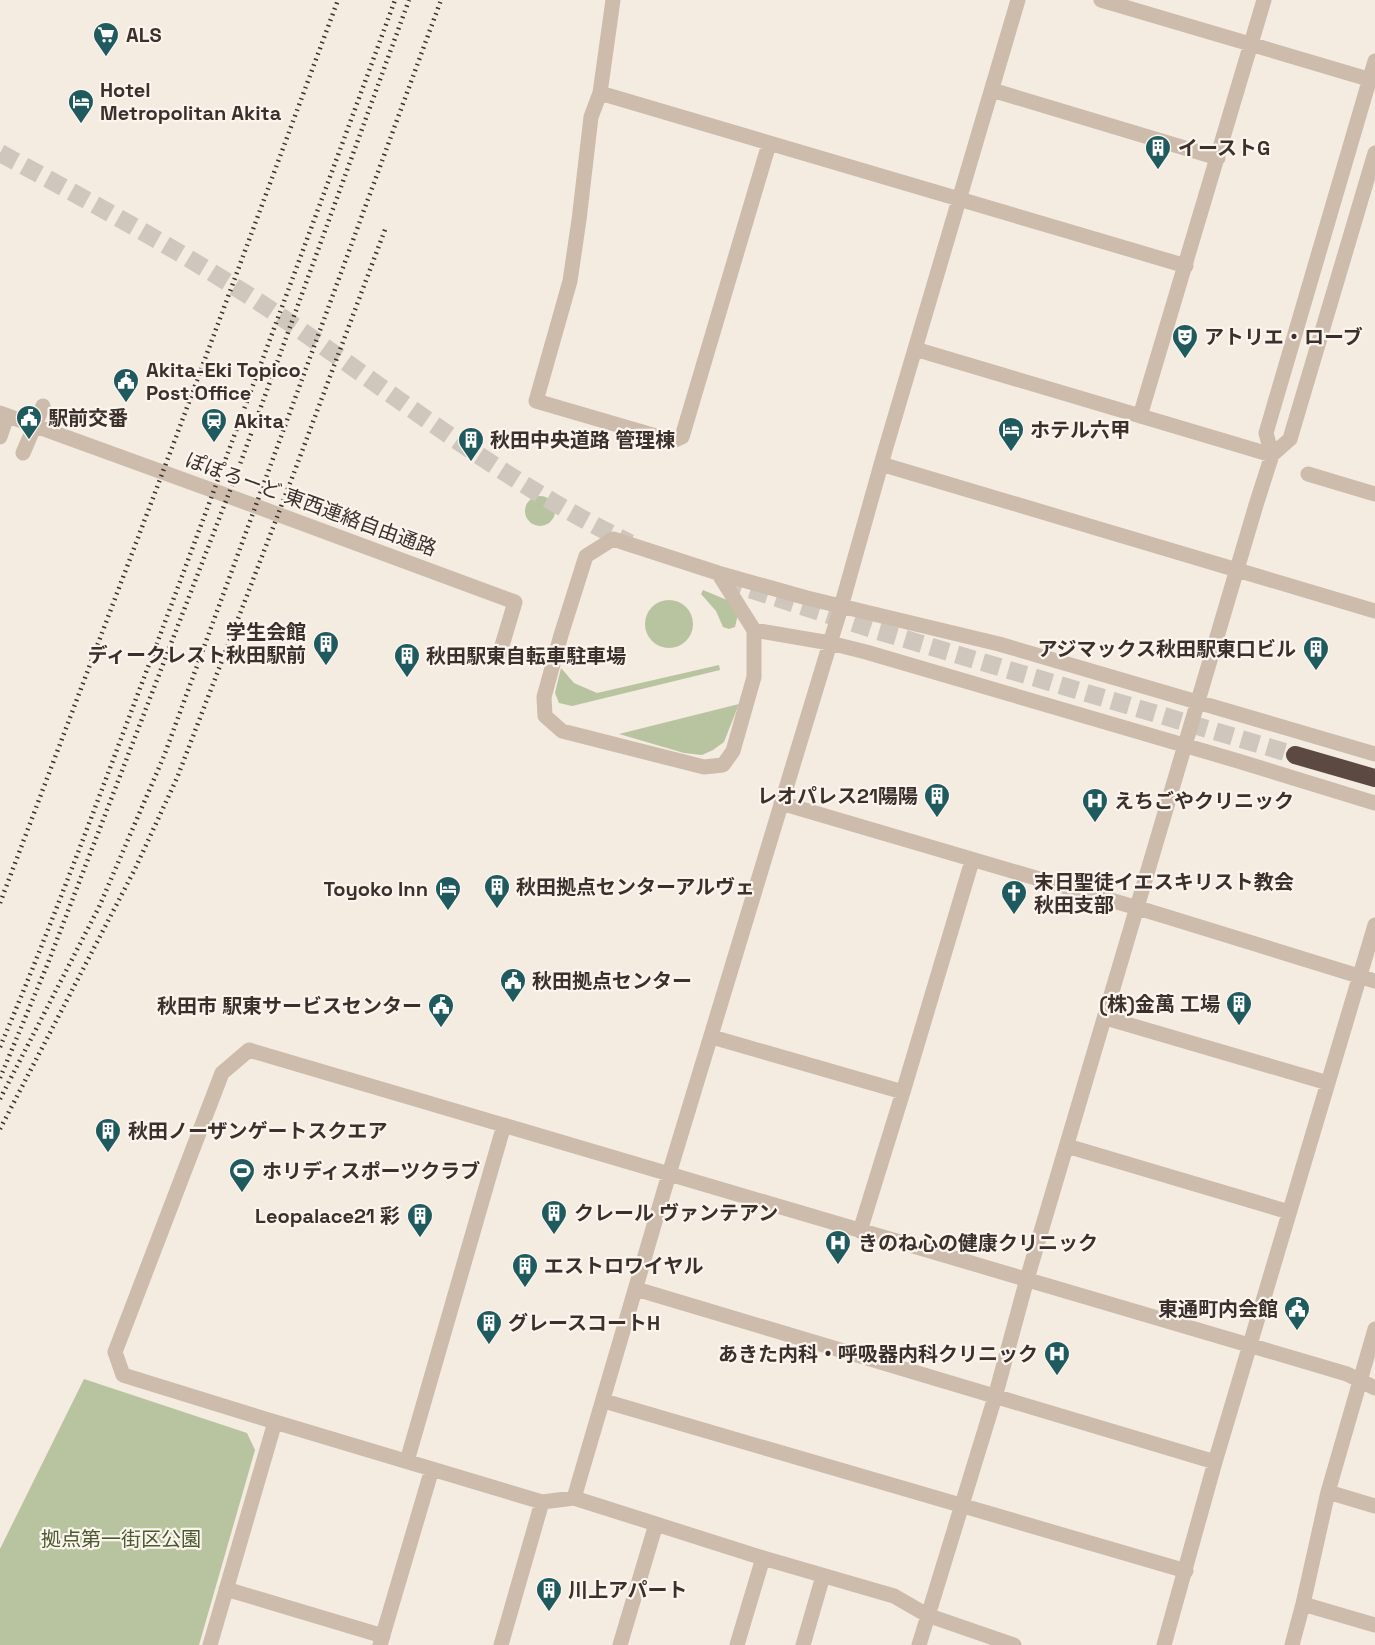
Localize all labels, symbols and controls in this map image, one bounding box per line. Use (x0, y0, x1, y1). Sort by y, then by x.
supermarket icon: ALS (91, 20, 121, 58)
place label: ALS (126, 22, 162, 48)
place label: Hotel Metropolitan Akita (100, 77, 282, 126)
hotel icon: Hotel Metropolitan Akita (66, 87, 96, 125)
building icon: イーストG (1143, 133, 1173, 171)
place label: イーストG (1178, 135, 1270, 161)
theatre icon: アトリエ・ローブ (1170, 322, 1200, 360)
place label: アトリエ・ローブ (1204, 324, 1363, 350)
place label: Akita-Eki Topico Post Office (146, 357, 301, 406)
public building icon: Akita-Eki Topico Post Office (111, 366, 141, 404)
public building icon: 駅前交番 (14, 403, 44, 441)
place label: 駅前交番 (48, 405, 128, 431)
station icon: Akita (199, 406, 229, 444)
place label: Akita (234, 408, 284, 434)
hotel icon: ホテル六甲 (996, 415, 1026, 453)
place label: ホテル六甲 (1030, 417, 1130, 443)
building icon: 秋田中央道路 管理棟 (456, 425, 486, 463)
place label: 秋田中央道路 管理棟 (490, 427, 675, 453)
street label: ぽぽろーど 東西連絡自由通路 (182, 446, 440, 562)
place label: 学生会館 ディークレスト秋田駅前 (87, 619, 306, 668)
building icon: 学生会館 ディークレスト秋田駅前 (311, 629, 341, 667)
building icon: アジマックス秋田駅東口ビル (1301, 634, 1331, 672)
place label: アジマックス秋田駅東口ビル (1037, 636, 1296, 662)
building icon: 秋田駅東自転車駐車場 (392, 641, 422, 679)
place label: 秋田駅東自転車駐車場 (426, 643, 626, 669)
building icon: レオパレス21陽陽 (922, 781, 952, 819)
place label: レオパレス21陽陽 (757, 783, 918, 809)
hospital icon: えちごやクリニック (1080, 786, 1110, 824)
place label: えちごやクリニック (1114, 788, 1294, 814)
place label: 末日聖徒イエスキリスト教会 秋田支部 (1034, 869, 1294, 918)
building icon: 秋田拠点センターアルヴェ (482, 872, 512, 910)
hotel icon: Toyoko Inn (433, 874, 463, 912)
place label: 秋田拠点センターアルヴェ (516, 874, 755, 900)
place label: Toyoko Inn (323, 876, 428, 902)
church icon: 末日聖徒イエスキリスト教会 秋田支部 (999, 878, 1029, 916)
public building icon: 秋田拠点センター (498, 966, 528, 1004)
place label: 秋田拠点センター (532, 968, 692, 994)
building icon: (株)金萬 工場 (1224, 989, 1254, 1027)
public building icon: 秋田市 駅東サービスセンター (426, 991, 456, 1029)
place label: (株)金萬 工場 (1099, 991, 1220, 1017)
place label: 秋田市 駅東サービスセンター (157, 993, 422, 1019)
building icon: 秋田ノーザンゲートスクエア (93, 1116, 123, 1154)
place label: 秋田ノーザンゲートスクエア (128, 1118, 388, 1144)
sports icon: ホリディスポーツクラブ (227, 1156, 257, 1194)
place label: ホリディスポーツクラブ (262, 1158, 480, 1184)
building icon: クレール ヴァンテアン (539, 1198, 569, 1236)
place label: クレール ヴァンテアン (574, 1200, 778, 1226)
building icon: Leopalace21 彩 (405, 1201, 435, 1239)
place label: Leopalace21 彩 (255, 1203, 400, 1229)
hospital icon: きのね心の健康クリニック (823, 1228, 853, 1266)
place label: きのね心の健康クリニック (858, 1230, 1098, 1256)
building icon: エストロワイヤル (510, 1251, 540, 1289)
place label: エストロワイヤル (544, 1253, 703, 1279)
public building icon: 東通町内会館 (1282, 1294, 1312, 1332)
place label: 東通町内会館 (1158, 1296, 1278, 1322)
building icon: グレースコートH (474, 1308, 504, 1346)
place label: グレースコートH (508, 1310, 660, 1336)
hospital icon: あきた内科・呼吸器内科クリニック (1042, 1339, 1072, 1377)
place label: あきた内科・呼吸器内科クリニック (718, 1341, 1038, 1367)
park label: 拠点第一街区公園 (41, 1526, 201, 1552)
building icon: 川上アパート (534, 1575, 564, 1613)
place label: 川上アパート (568, 1577, 688, 1603)

